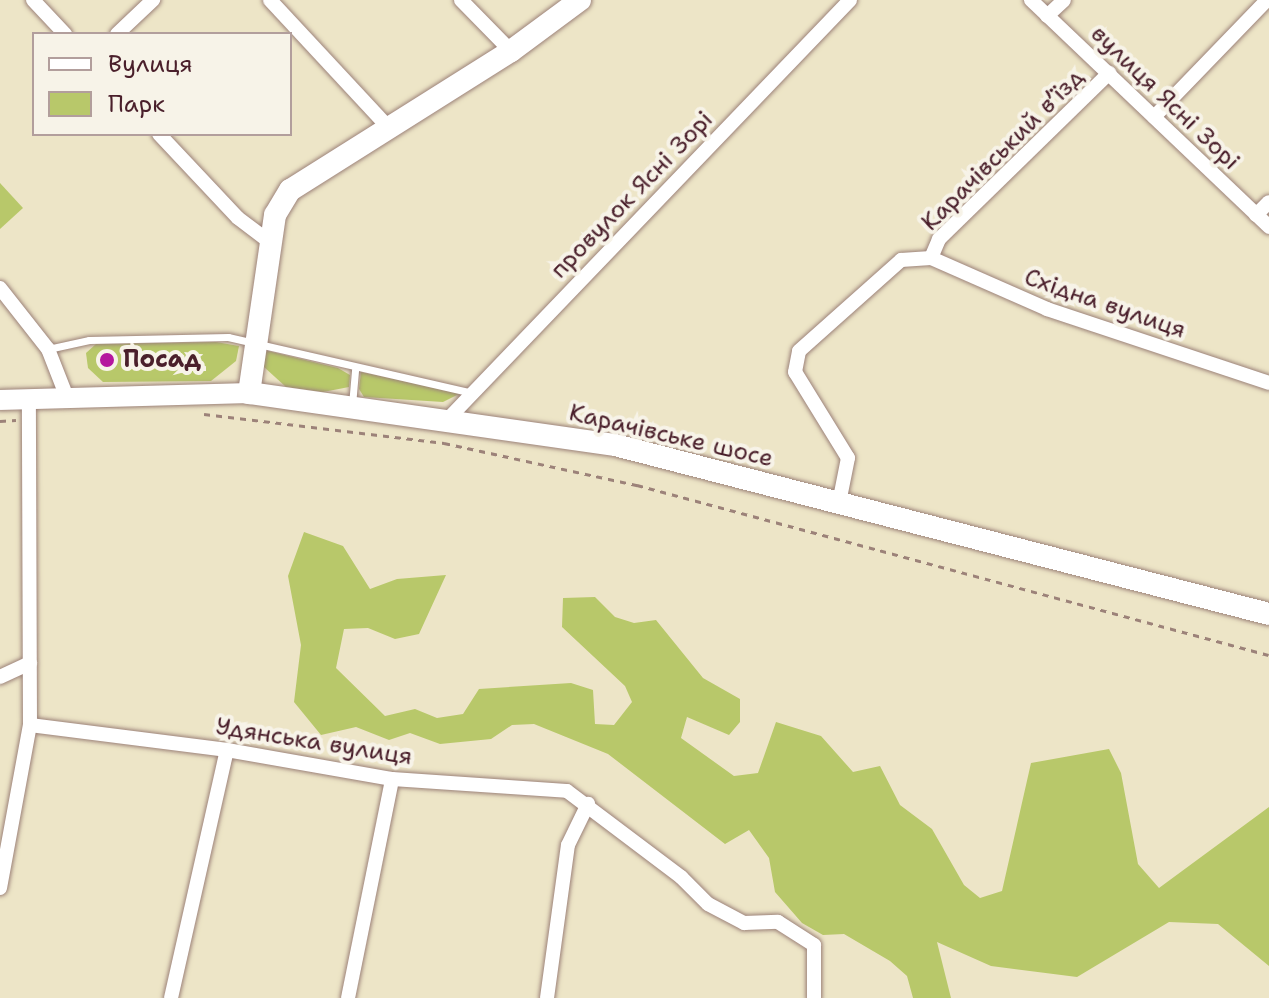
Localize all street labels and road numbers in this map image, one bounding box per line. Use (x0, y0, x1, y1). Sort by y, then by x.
street label: вулиця Ясні Зорі (1085, 20, 1245, 176)
street label: Карачівський в’їзд (916, 63, 1090, 237)
street label: провулок Ясні Зорі (545, 105, 719, 285)
street label: Східна вулиця (1021, 263, 1189, 345)
street label: Карачівське шосе (566, 399, 776, 473)
street label: Удянська вулиця (214, 712, 414, 772)

